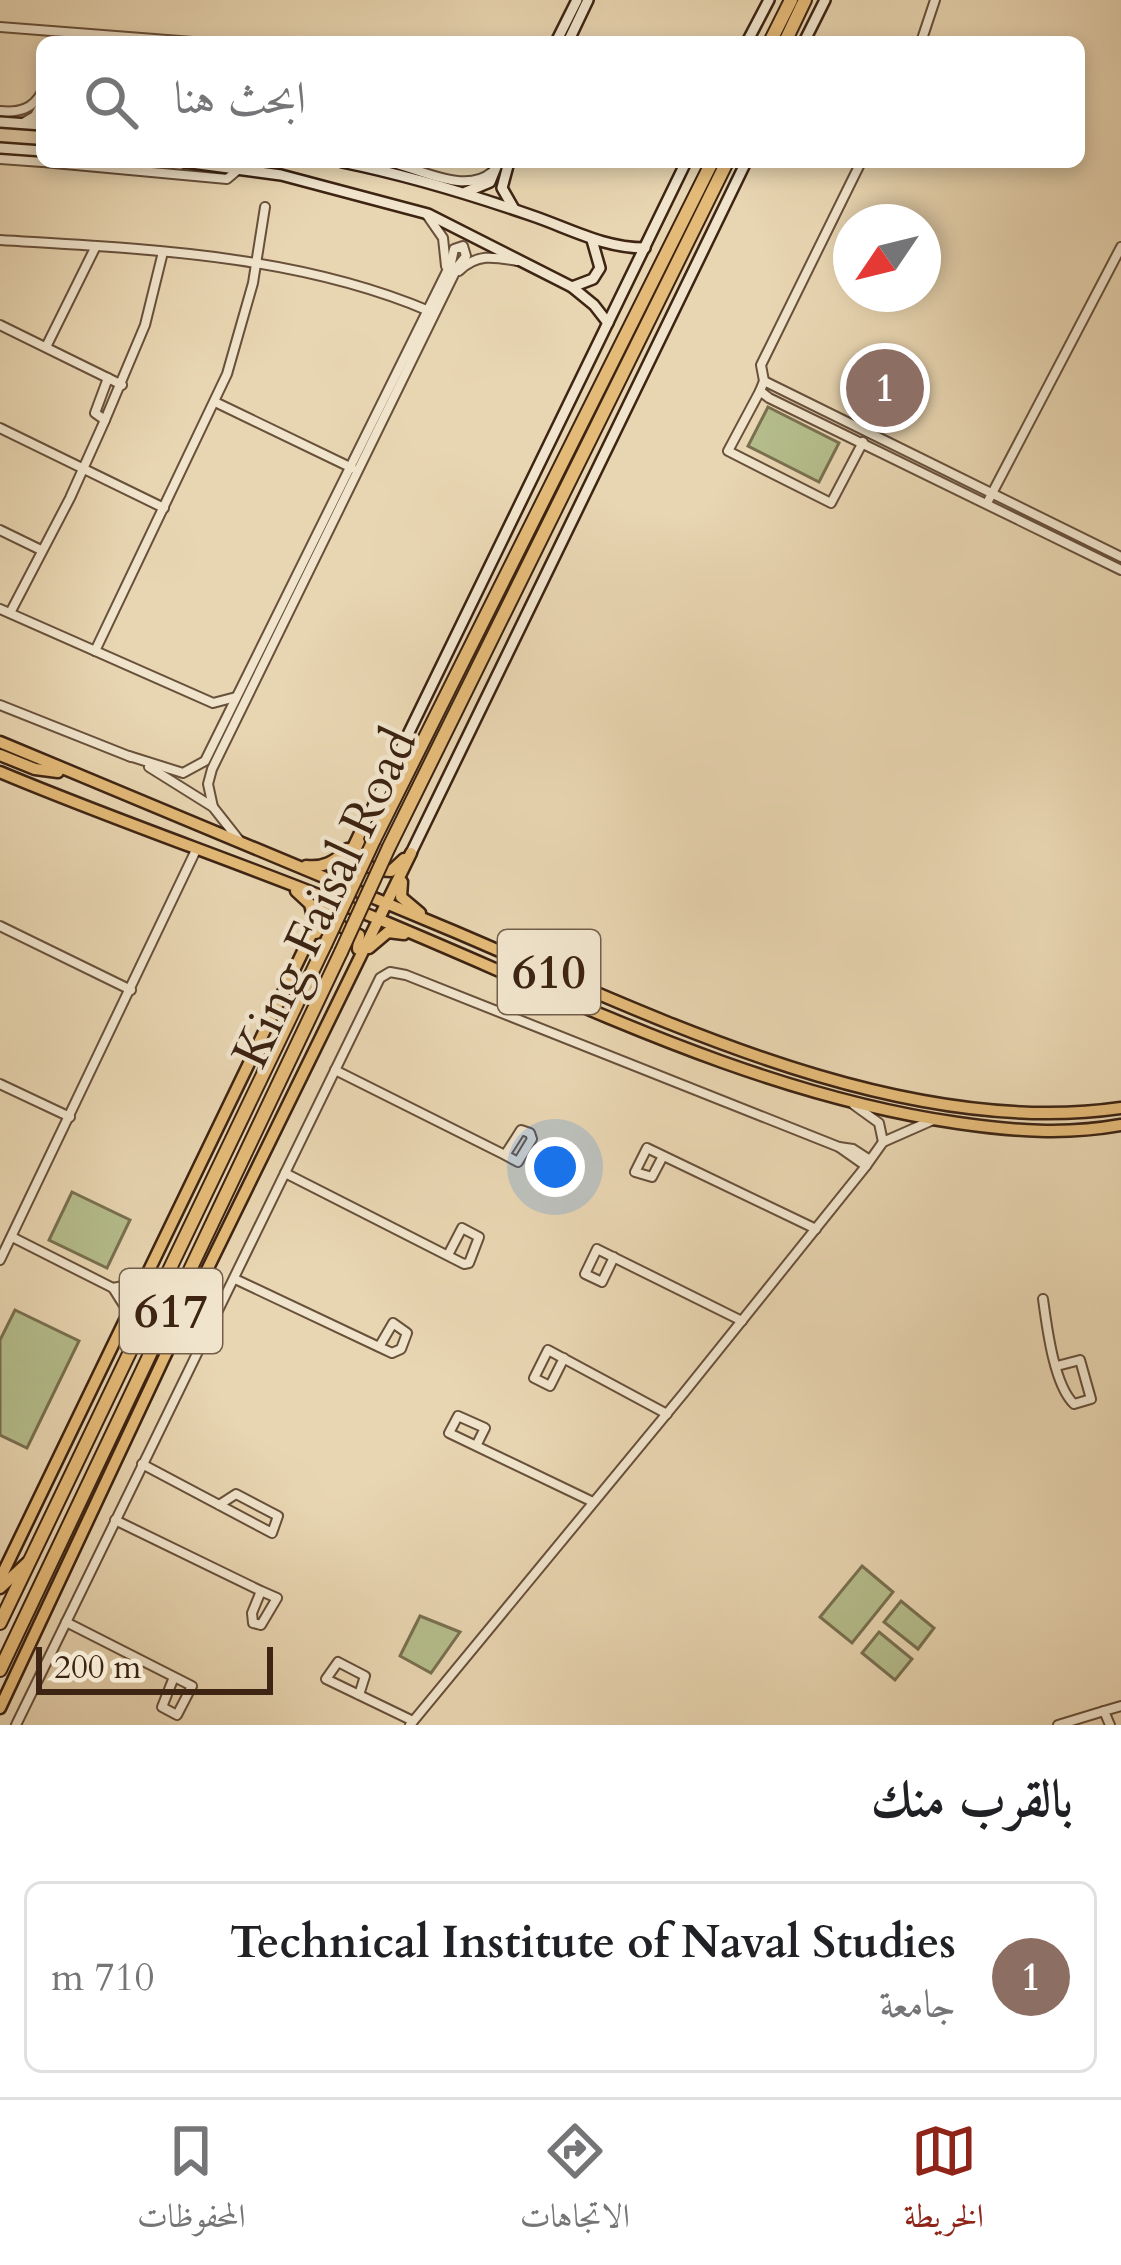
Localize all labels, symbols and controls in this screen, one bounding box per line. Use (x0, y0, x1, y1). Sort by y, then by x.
search box (36, 36, 1085, 168)
text: ابحث هنا (174, 68, 306, 129)
icon: search (78, 69, 144, 135)
north arrow (833, 204, 941, 312)
pin: 1 (846, 343, 924, 433)
street label: King Faisal Road (216, 717, 434, 1079)
road number: 610 (498, 930, 600, 1014)
your location (525, 1137, 585, 1197)
road number: 617 (120, 1269, 222, 1353)
scale bar (36, 1641, 273, 1694)
text: 200 m (54, 1645, 141, 1690)
text: بالقرب منك (871, 1765, 1073, 1835)
text: Technical Institute of Naval Studies (230, 1912, 956, 1973)
text: 710 m (51, 1951, 154, 2004)
text: 1 (1021, 1951, 1041, 2004)
text: جامعة (879, 1978, 956, 2031)
tab: المحفوظات (137, 2118, 246, 2248)
tab: الاتجاهات (520, 2118, 630, 2248)
tab: الخريطة (904, 2118, 984, 2248)

